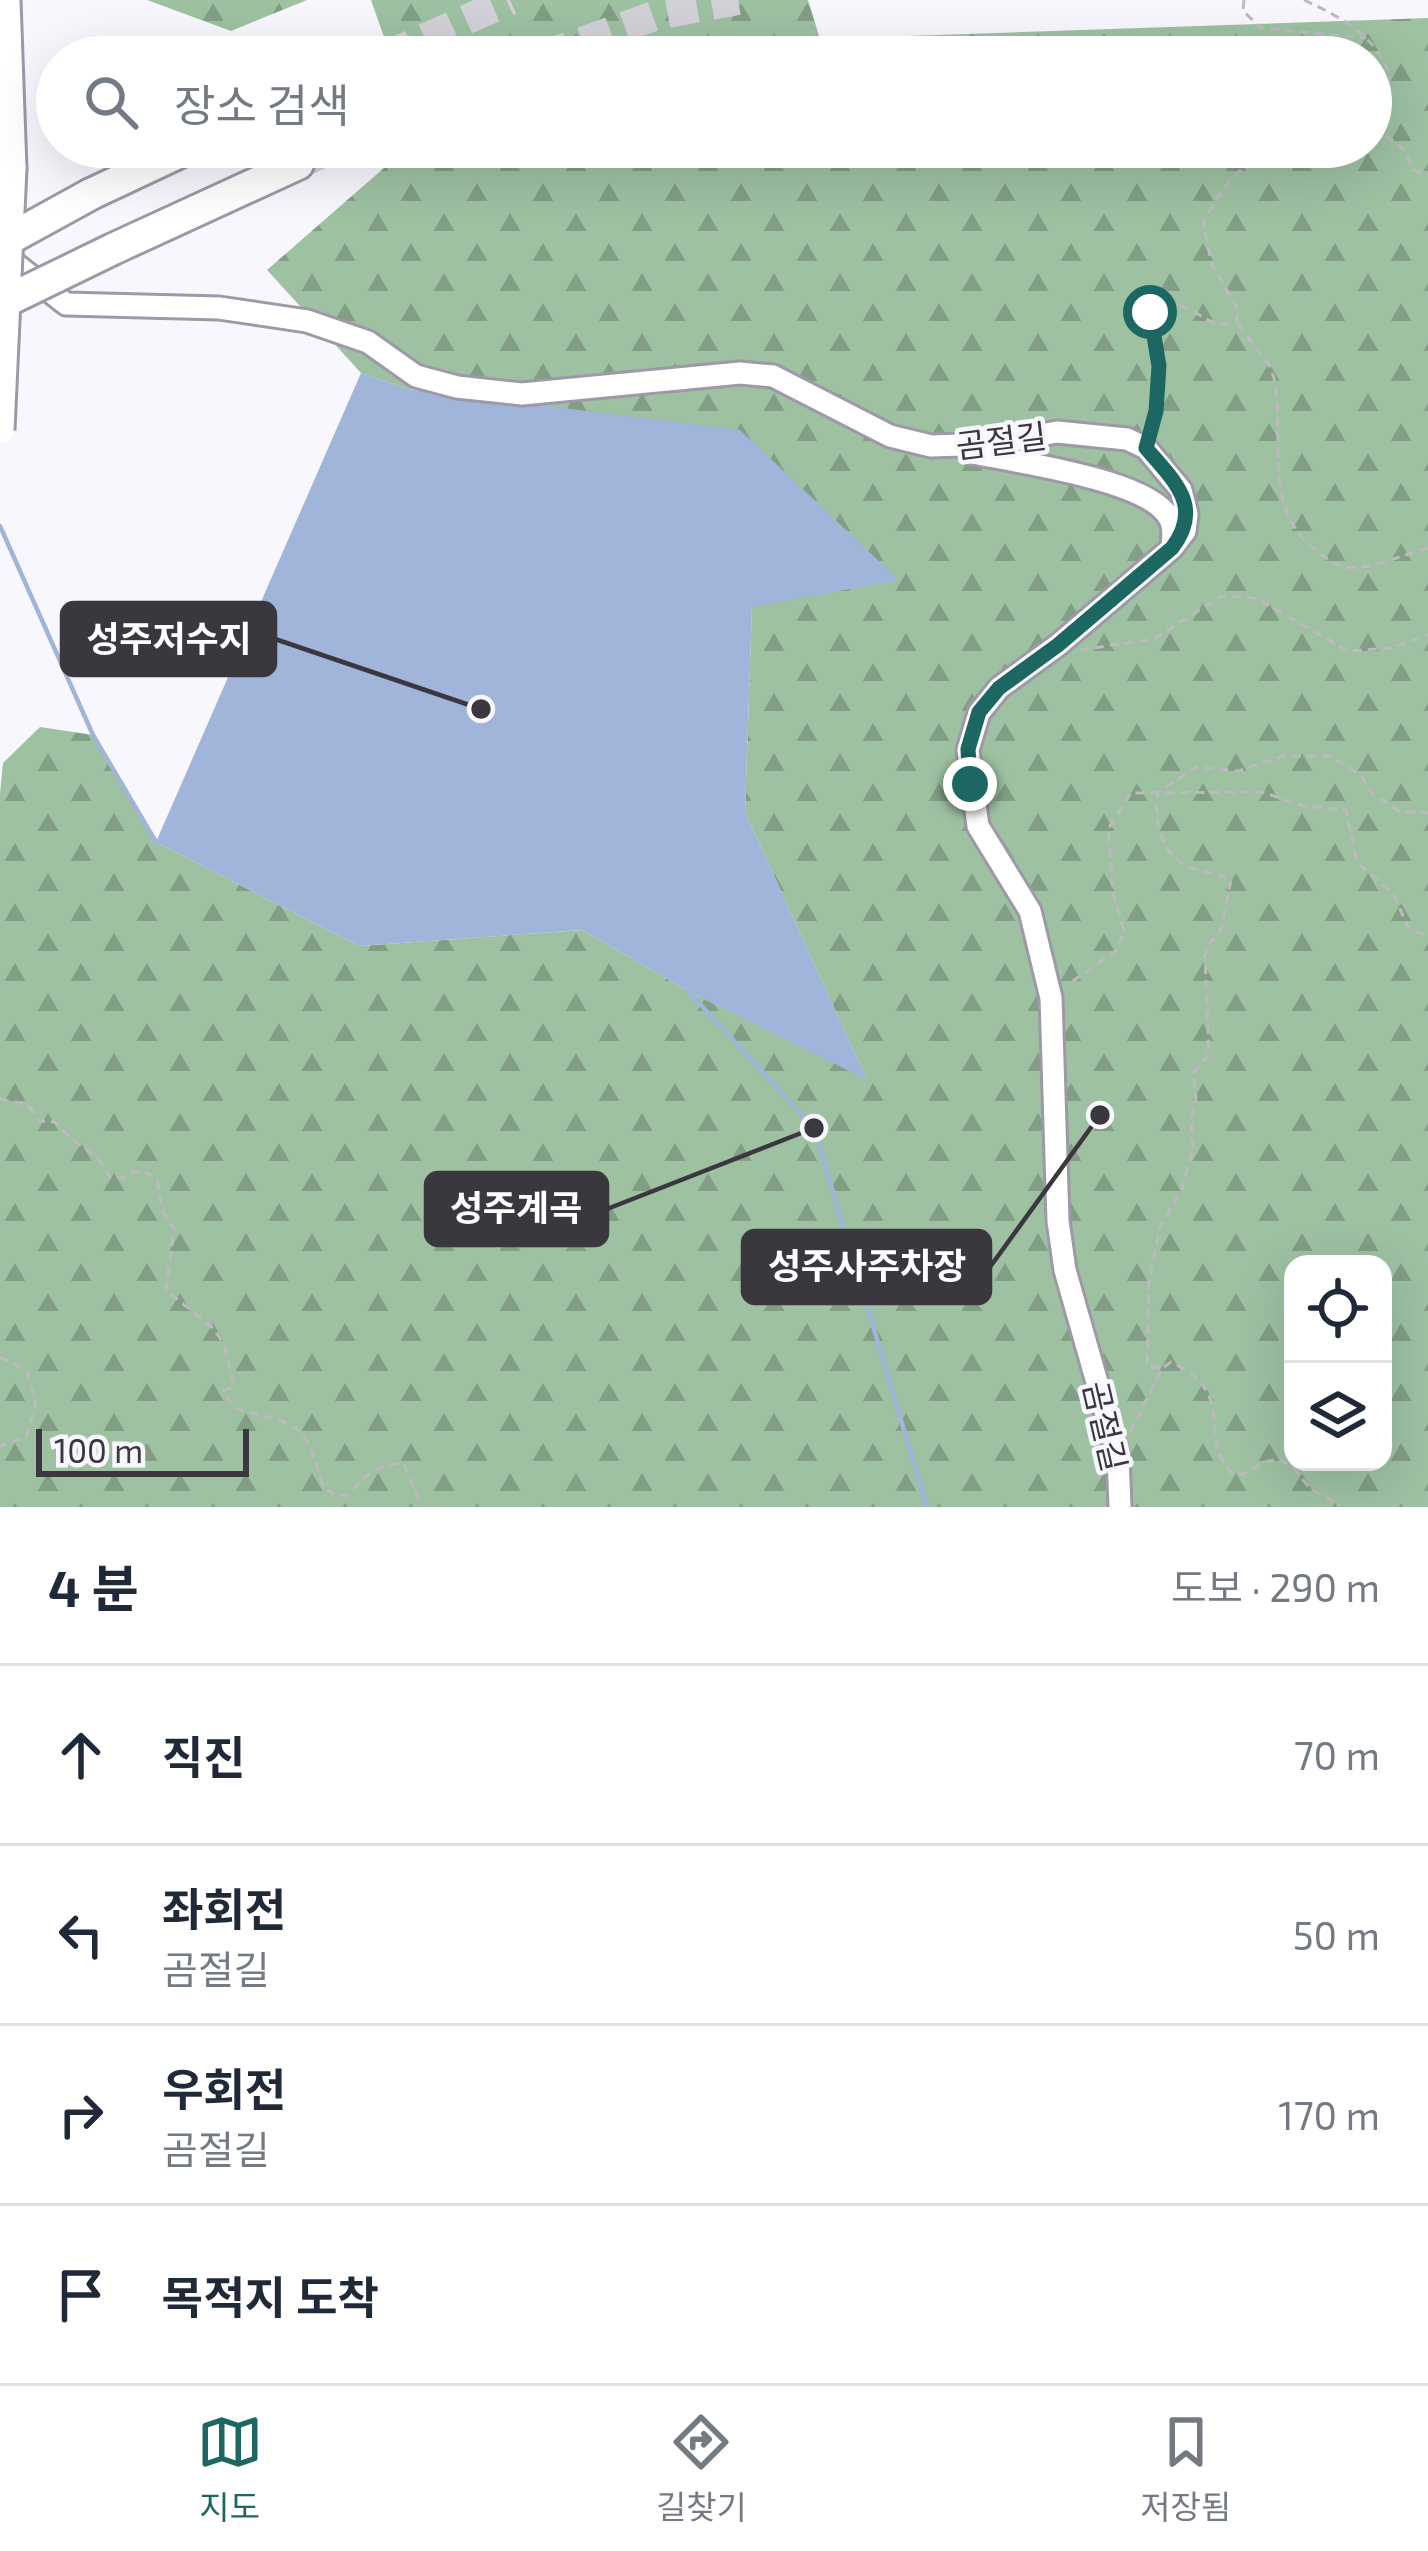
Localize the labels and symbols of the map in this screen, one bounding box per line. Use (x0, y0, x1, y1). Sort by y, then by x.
route start (1123, 285, 1177, 339)
street label: 곰절길 (953, 415, 1049, 465)
callout: 성주저수지 (62, 603, 275, 675)
text: 성주저수지 (86, 616, 252, 659)
route end (943, 757, 997, 811)
callout: 성주계곡 (426, 1173, 607, 1245)
text: 성주계곡 (450, 1185, 582, 1228)
callout: 성주사주차장 (743, 1231, 990, 1303)
text: 성주사주차장 (768, 1243, 966, 1286)
street label: 곰절길 (1076, 1377, 1136, 1475)
scale bar (36, 1423, 249, 1476)

